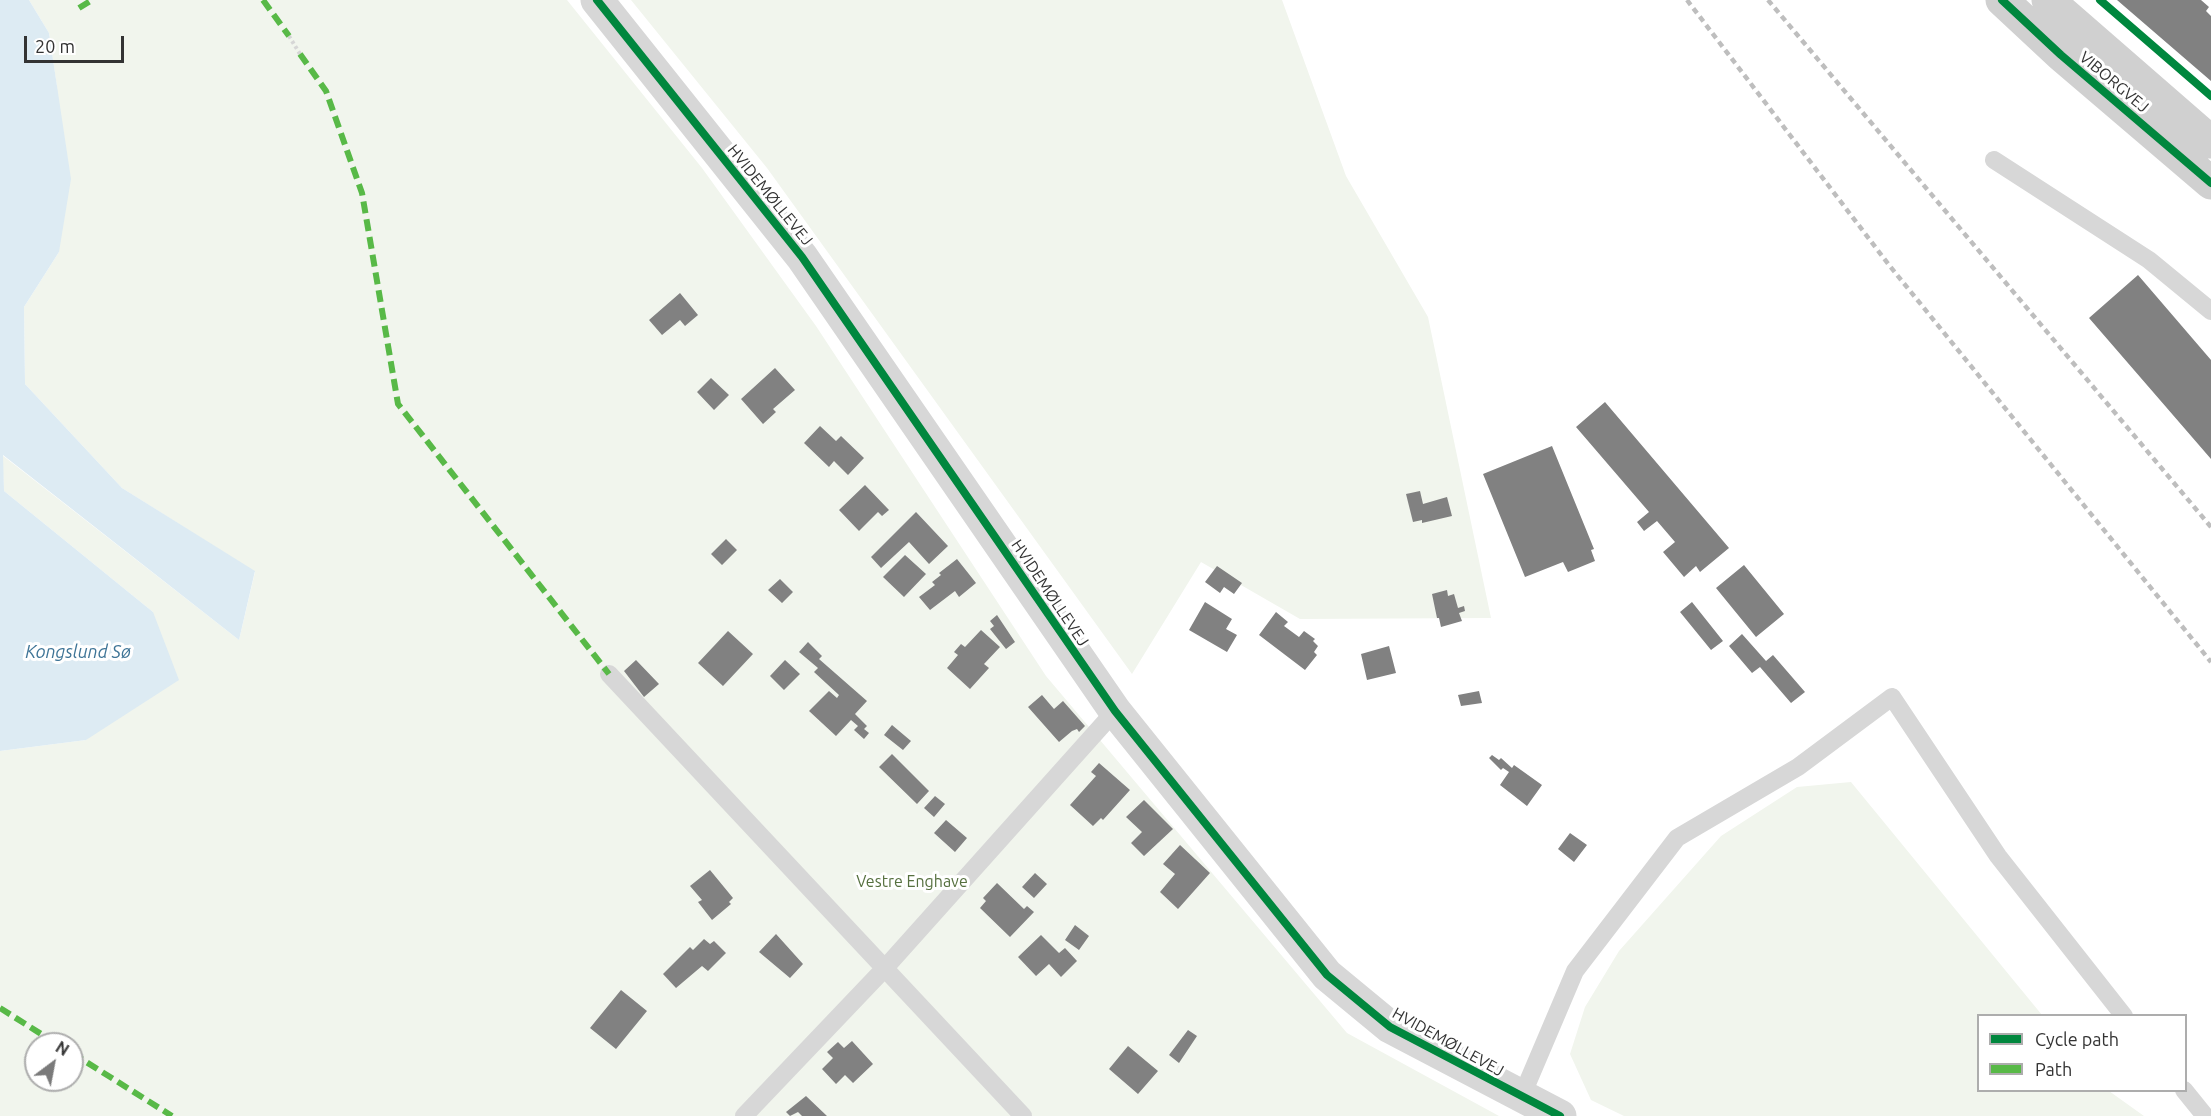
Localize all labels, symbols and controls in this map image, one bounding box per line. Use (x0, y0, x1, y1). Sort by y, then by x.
scale bar (27, 24, 128, 62)
text: 20 m (35, 36, 75, 56)
street label: VIBORGVEJ (2075, 47, 2153, 117)
street label: HVIDEMØLLEVEJ (723, 141, 817, 249)
street label: HVIDEMØLLEVEJ (1007, 536, 1093, 650)
water label: Kongslund Sø (25, 641, 131, 663)
park label: Vestre Enghave (856, 872, 968, 892)
street label: HVIDEMØLLEVEJ (1389, 1003, 1507, 1081)
legend (1977, 1014, 2187, 1092)
text: Cycle path (2035, 1029, 2119, 1049)
north arrow (24, 1032, 84, 1092)
text: N (53, 1038, 72, 1059)
text: Path (2035, 1059, 2072, 1079)

